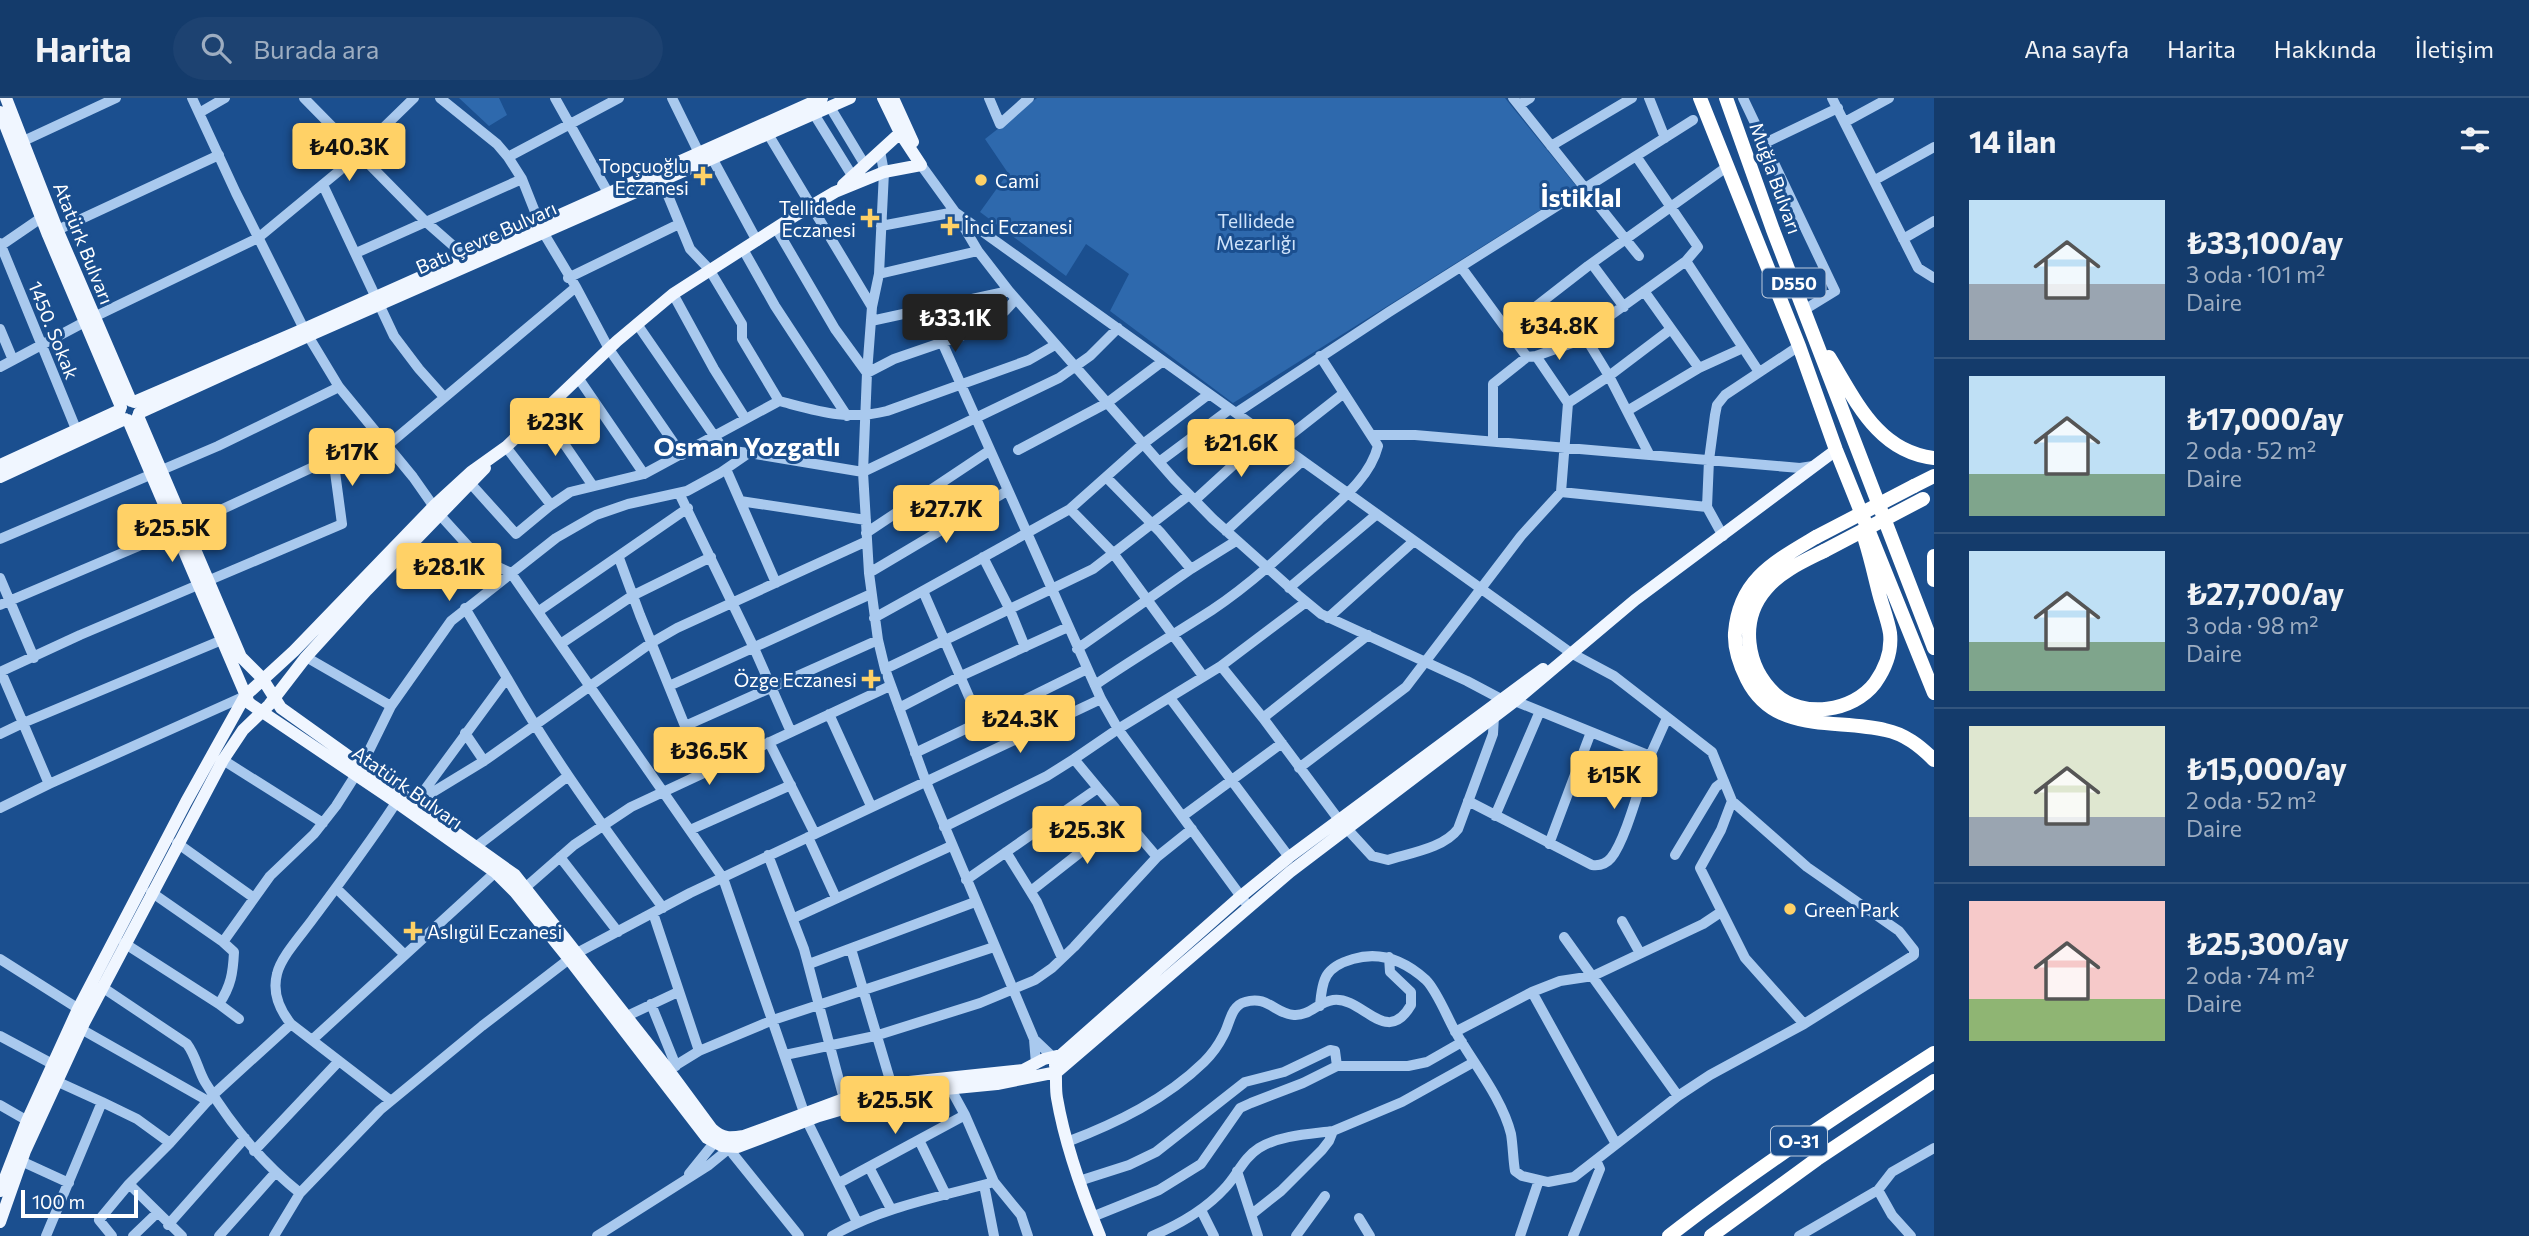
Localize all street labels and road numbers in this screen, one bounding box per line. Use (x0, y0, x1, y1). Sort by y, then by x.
street label: Muğla Bulvarı (1745, 119, 1807, 237)
street label: Atatürk Bulvarı (49, 179, 119, 307)
street label: Batı Çevre Bulvarı (412, 196, 560, 278)
road number: D550 (1762, 268, 1826, 298)
street label: 1450. Sokak (24, 278, 84, 382)
street label: Atatürk Bulvarı (348, 740, 468, 834)
road number: O-31 (1771, 1126, 1827, 1156)

